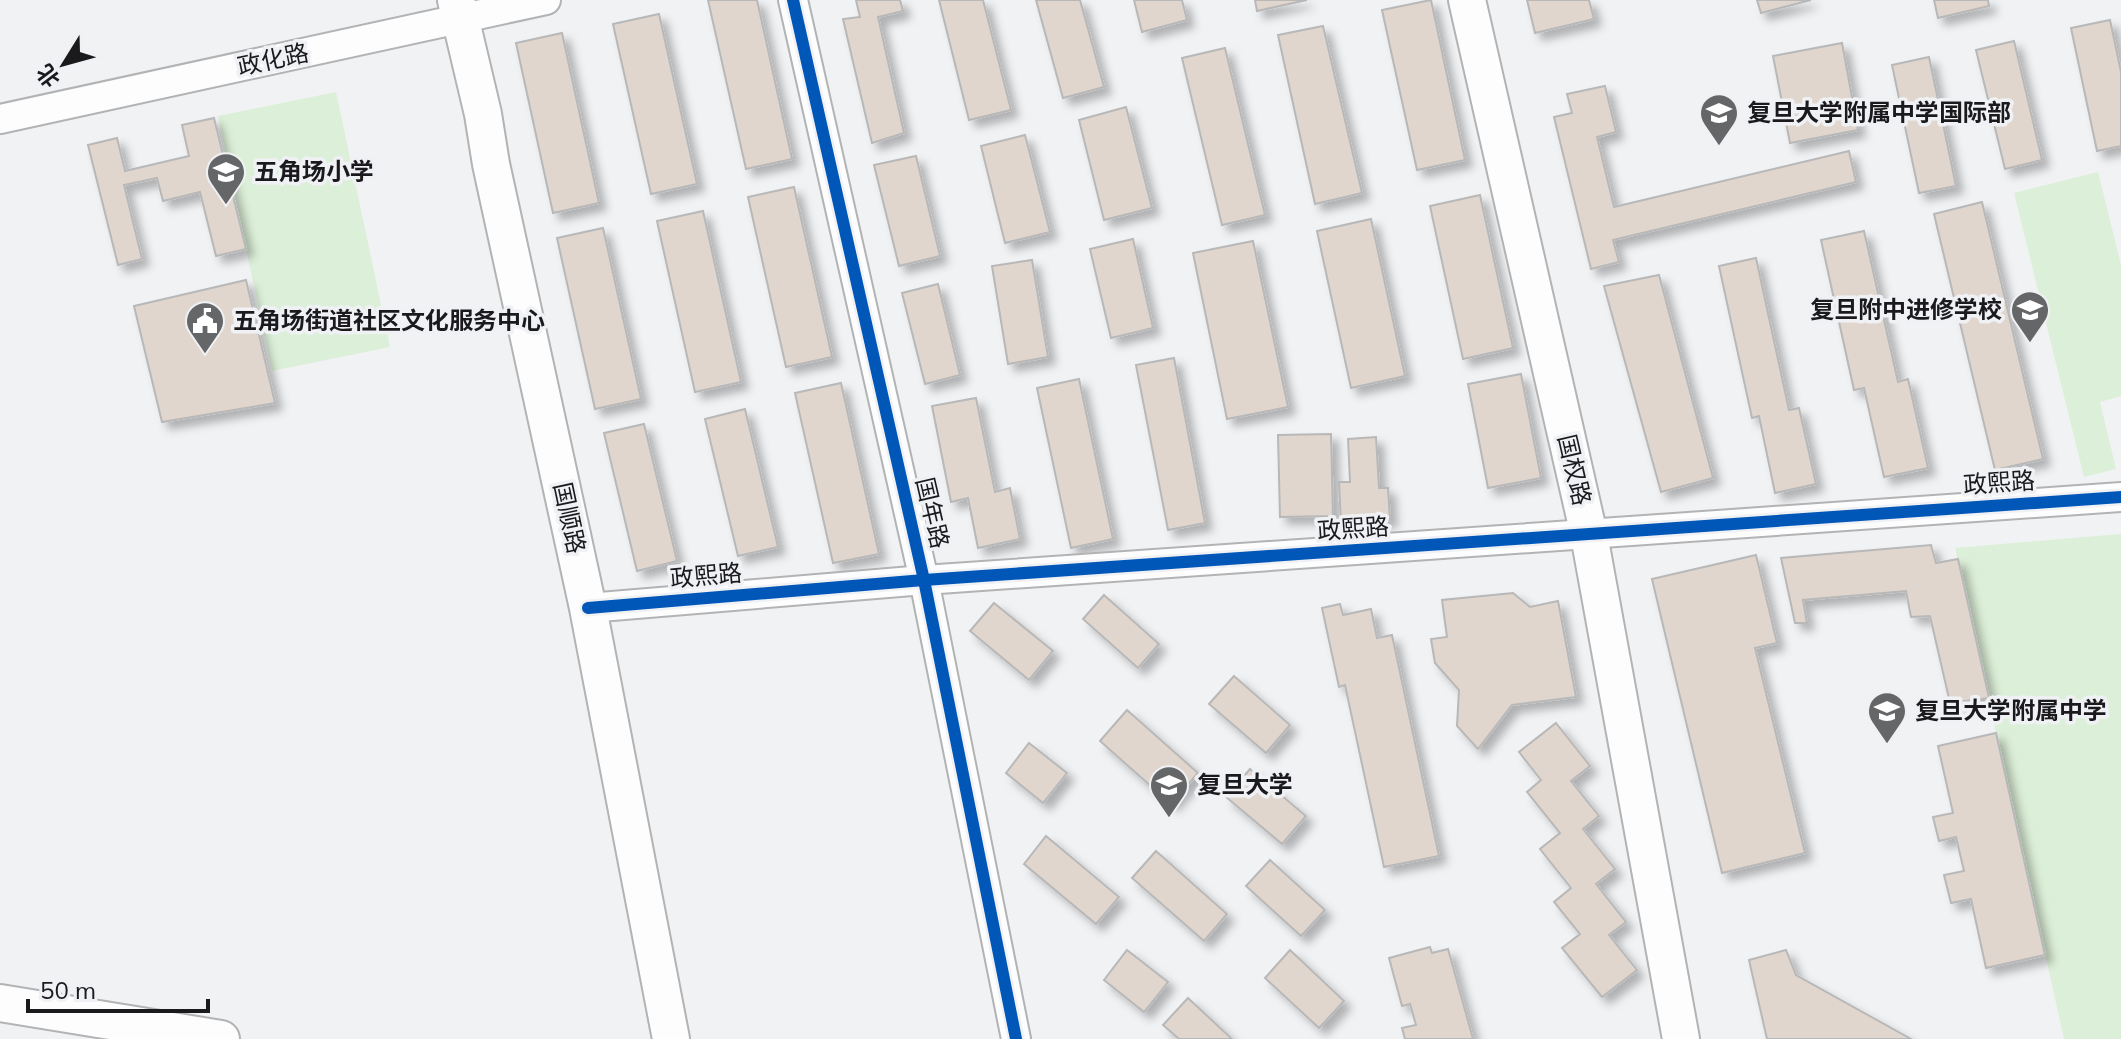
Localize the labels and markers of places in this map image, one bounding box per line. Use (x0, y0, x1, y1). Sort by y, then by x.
school or university icon: 复旦大学附属中学国际部 (1698, 92, 1740, 147)
place label: 复旦大学附属中学国际部 (1747, 97, 2011, 127)
school or university icon: 五角场小学 (205, 151, 247, 206)
place label: 五角场小学 (254, 156, 374, 186)
school or university icon: 复旦附中进修学校 (2009, 289, 2051, 344)
place label: 复旦附中进修学校 (1810, 294, 2002, 324)
public building icon: 五角场街道社区文化服务中心 (184, 300, 226, 355)
place label: 五角场街道社区文化服务中心 (233, 305, 545, 335)
school or university icon: 复旦大学附属中学 (1866, 690, 1908, 745)
place label: 复旦大学附属中学 (1915, 695, 2107, 725)
school or university icon: 复旦大学 (1148, 764, 1190, 819)
place label: 复旦大学 (1197, 769, 1293, 799)

